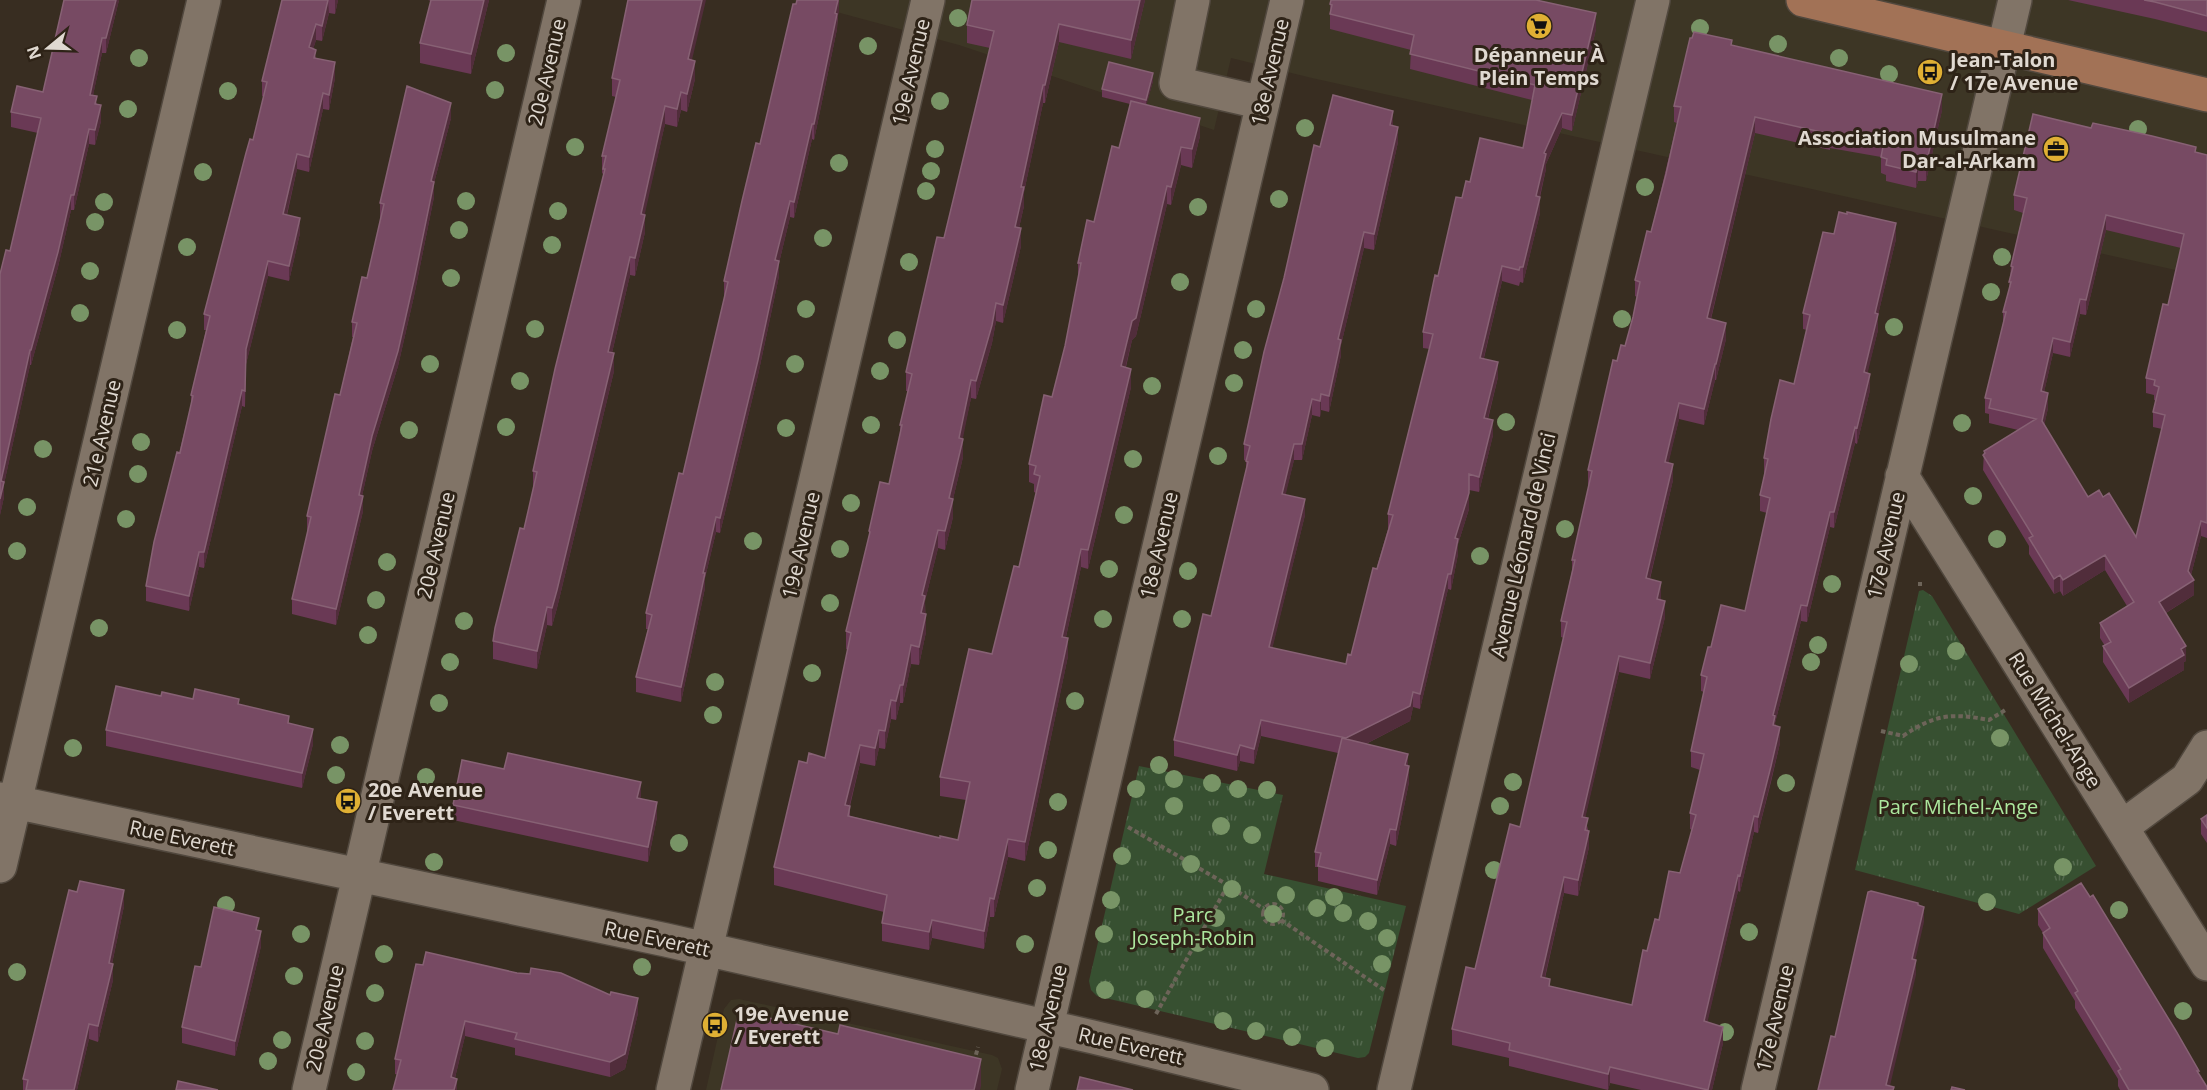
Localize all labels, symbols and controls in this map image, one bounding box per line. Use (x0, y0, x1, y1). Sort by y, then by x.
supermarket icon: Dépanneur À Plein Temps (1524, 11, 1554, 41)
street label: 20e Avenue (521, 16, 572, 128)
street label: 19e Avenue (885, 16, 936, 128)
street label: 18e Avenue (1244, 16, 1295, 128)
north arrow (18, 18, 78, 78)
place label: Dépanneur À Plein Temps (1474, 41, 1605, 91)
text: N (21, 43, 46, 63)
place label: Jean-Talon / 17e Avenue (1948, 46, 2078, 96)
bus stop icon: Jean-Talon / 17e Avenue (1915, 57, 1945, 87)
place label: Association Musulmane Dar-al-Arkam (1798, 124, 2036, 174)
office icon: Association Musulmane Dar-al-Arkam (2041, 134, 2071, 164)
street label: 21e Avenue (76, 377, 127, 489)
street label: Avenue Léonard de Vinci (1483, 430, 1562, 660)
street label: 20e Avenue (410, 489, 461, 601)
street label: 19e Avenue (775, 489, 826, 601)
street label: 18e Avenue (1133, 489, 1184, 601)
street label: 17e Avenue (1860, 489, 1911, 601)
street label: Rue Michel-Ange (2003, 647, 2108, 793)
place label: 20e Avenue / Everett (368, 776, 483, 826)
bus stop icon: 20e Avenue / Everett (333, 786, 363, 816)
park label: Parc Michel-Ange (1878, 793, 2038, 820)
street label: Rue Everett (127, 813, 237, 862)
park label: Parc Joseph-Robin (1129, 901, 1255, 951)
street label: Rue Everett (602, 914, 712, 963)
street label: 20e Avenue (299, 962, 350, 1074)
street label: 18e Avenue (1022, 962, 1073, 1074)
street label: 17e Avenue (1749, 962, 1800, 1074)
place label: 19e Avenue / Everett (734, 1000, 849, 1050)
bus stop icon: 19e Avenue / Everett (700, 1010, 730, 1040)
street label: Rue Everett (1076, 1020, 1186, 1071)

